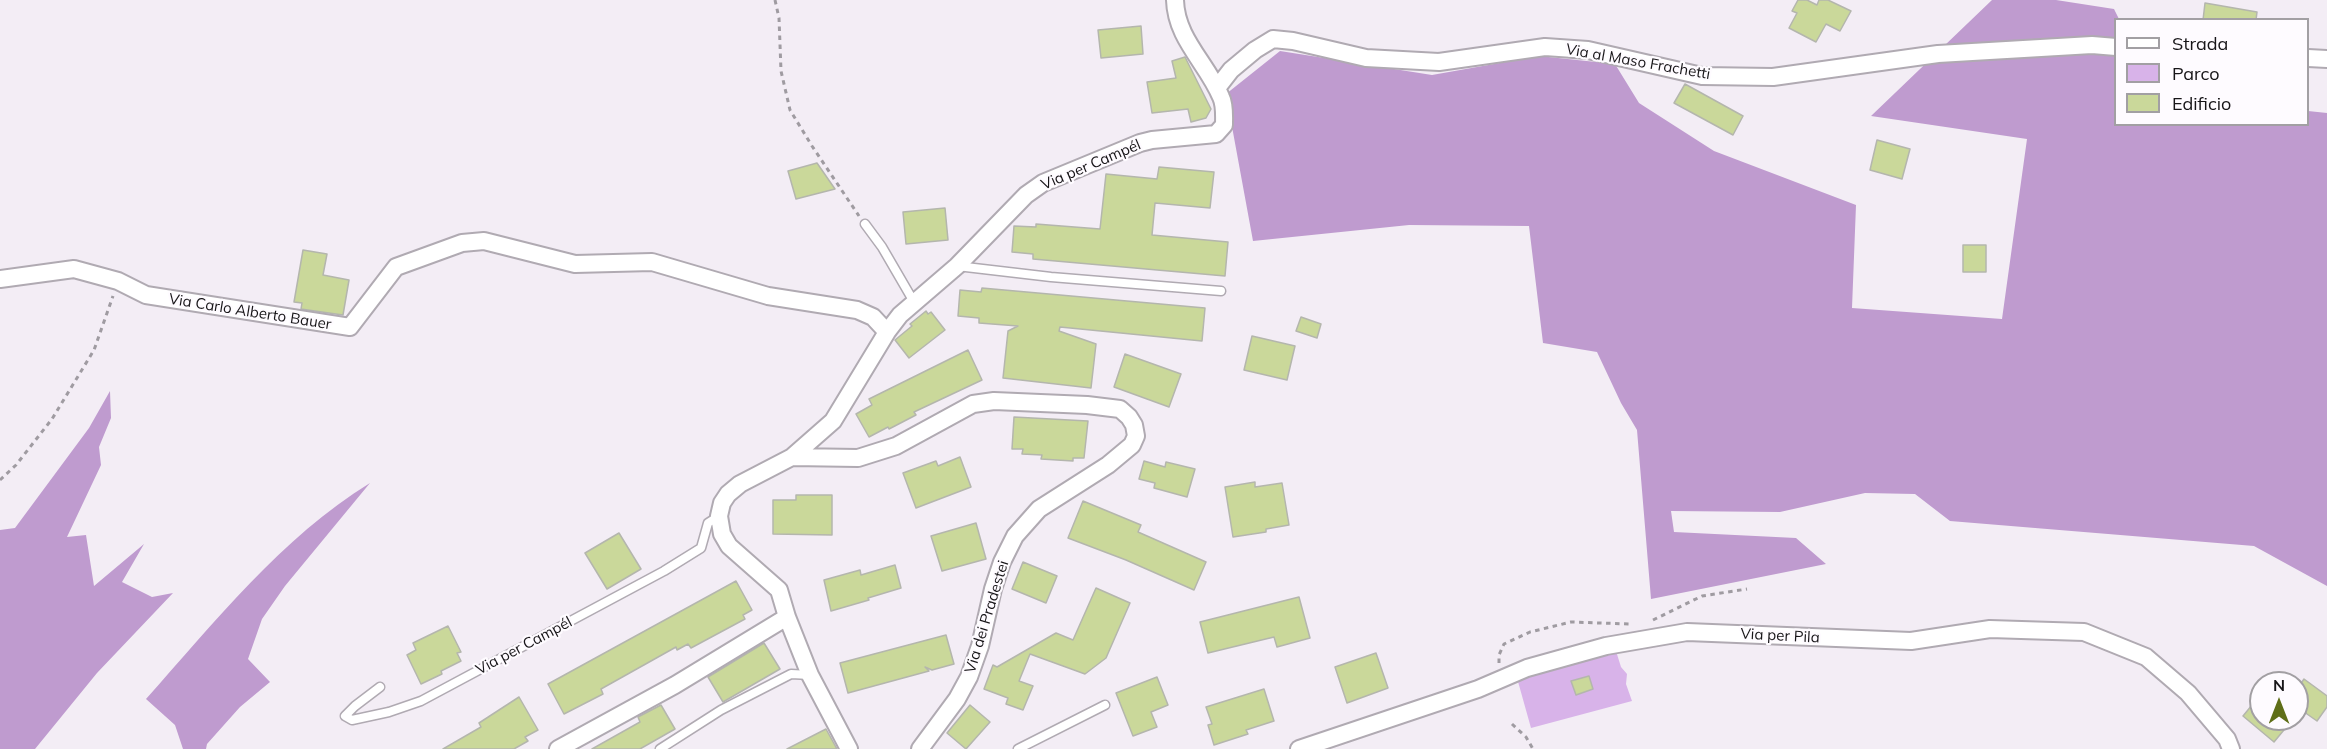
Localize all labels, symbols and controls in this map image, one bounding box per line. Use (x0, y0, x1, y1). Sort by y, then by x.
legend (2114, 18, 2309, 126)
text: Strada (2172, 32, 2228, 55)
street label: Via al Maso Frachetti (1564, 40, 1712, 84)
text: Parco (2172, 62, 2220, 85)
text: Edificio (2172, 92, 2231, 115)
street label: Via per Campél (1039, 136, 1143, 194)
street label: Via Carlo Alberto Bauer (168, 290, 332, 334)
street label: Via dei Pradestei (961, 558, 1013, 676)
street label: Via per Campél (473, 613, 575, 679)
street label: Via per Pila (1740, 625, 1820, 647)
north arrow (2249, 671, 2309, 731)
text: N (2273, 675, 2285, 695)

